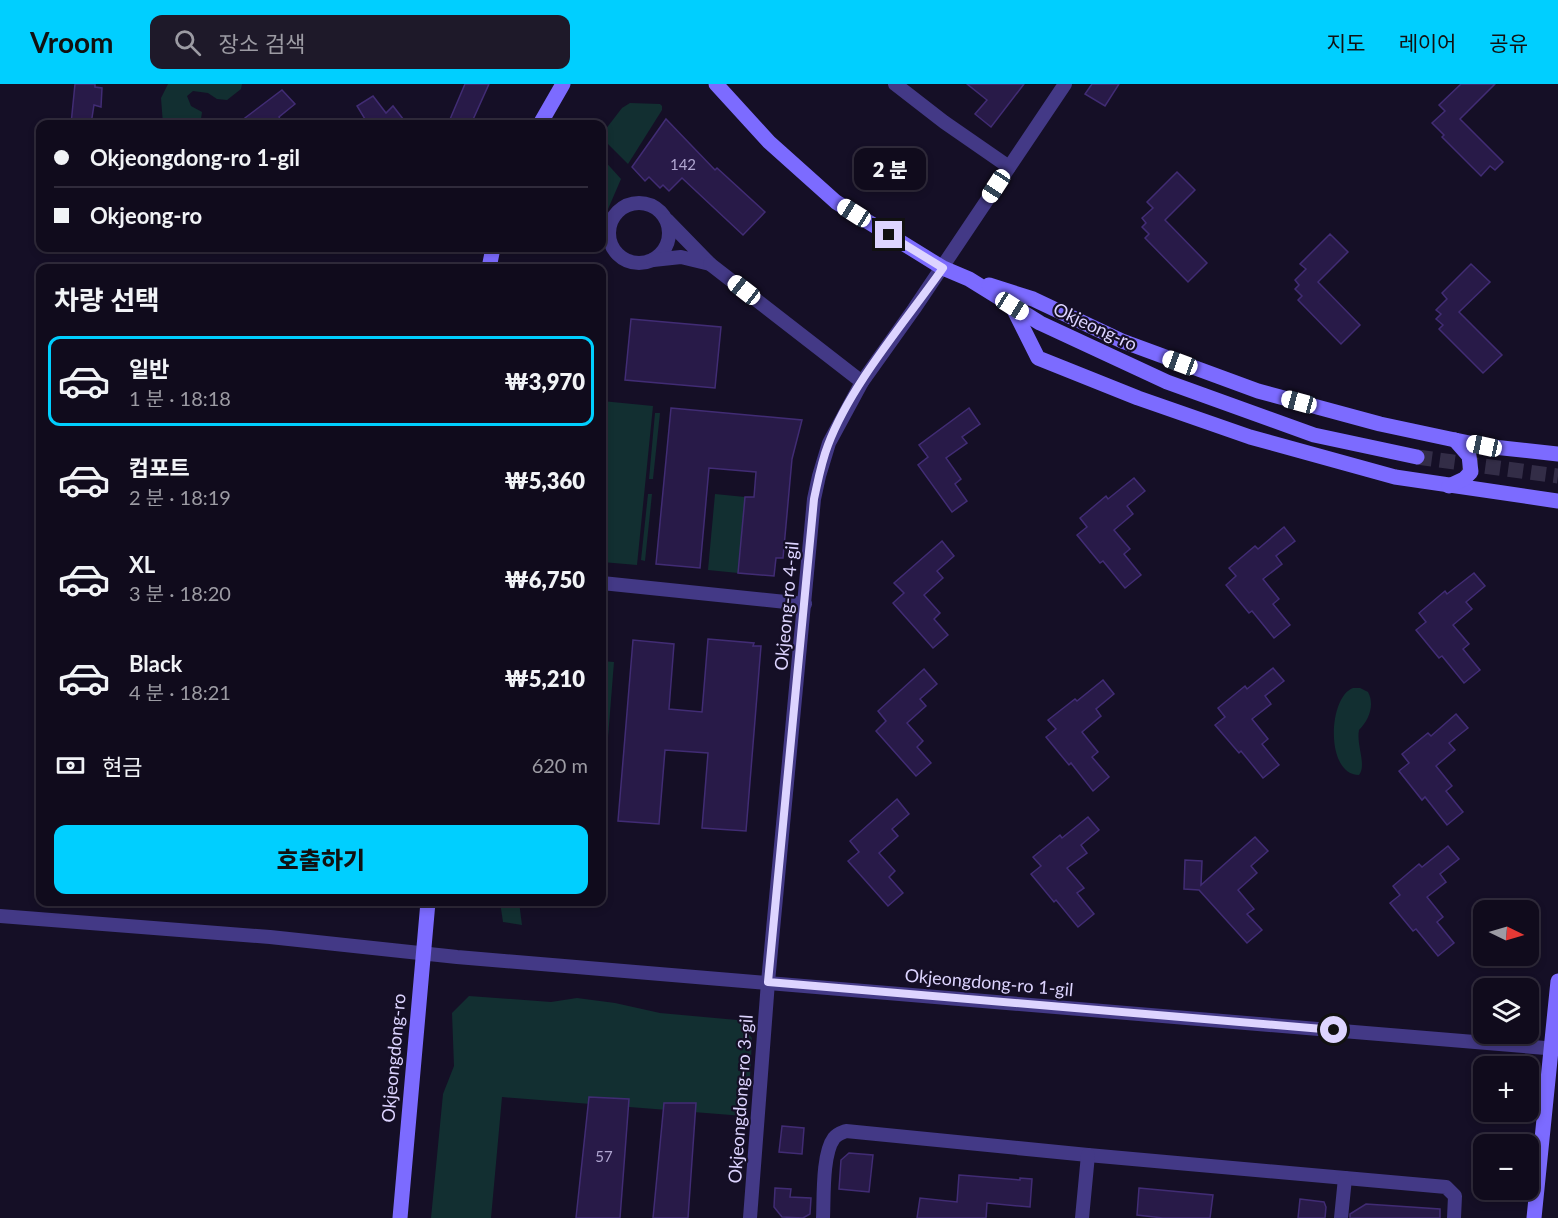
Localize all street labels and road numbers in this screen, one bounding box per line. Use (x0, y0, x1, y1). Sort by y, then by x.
street label: Okjeong-ro (1050, 297, 1141, 355)
street label: Okjeong-ro 4-gil (769, 540, 803, 671)
street label: Okjeongdong-ro 1-gil (904, 964, 1074, 1000)
street label: Okjeongdong-ro (376, 992, 410, 1123)
street label: Okjeongdong-ro 3-gil (723, 1014, 757, 1184)

